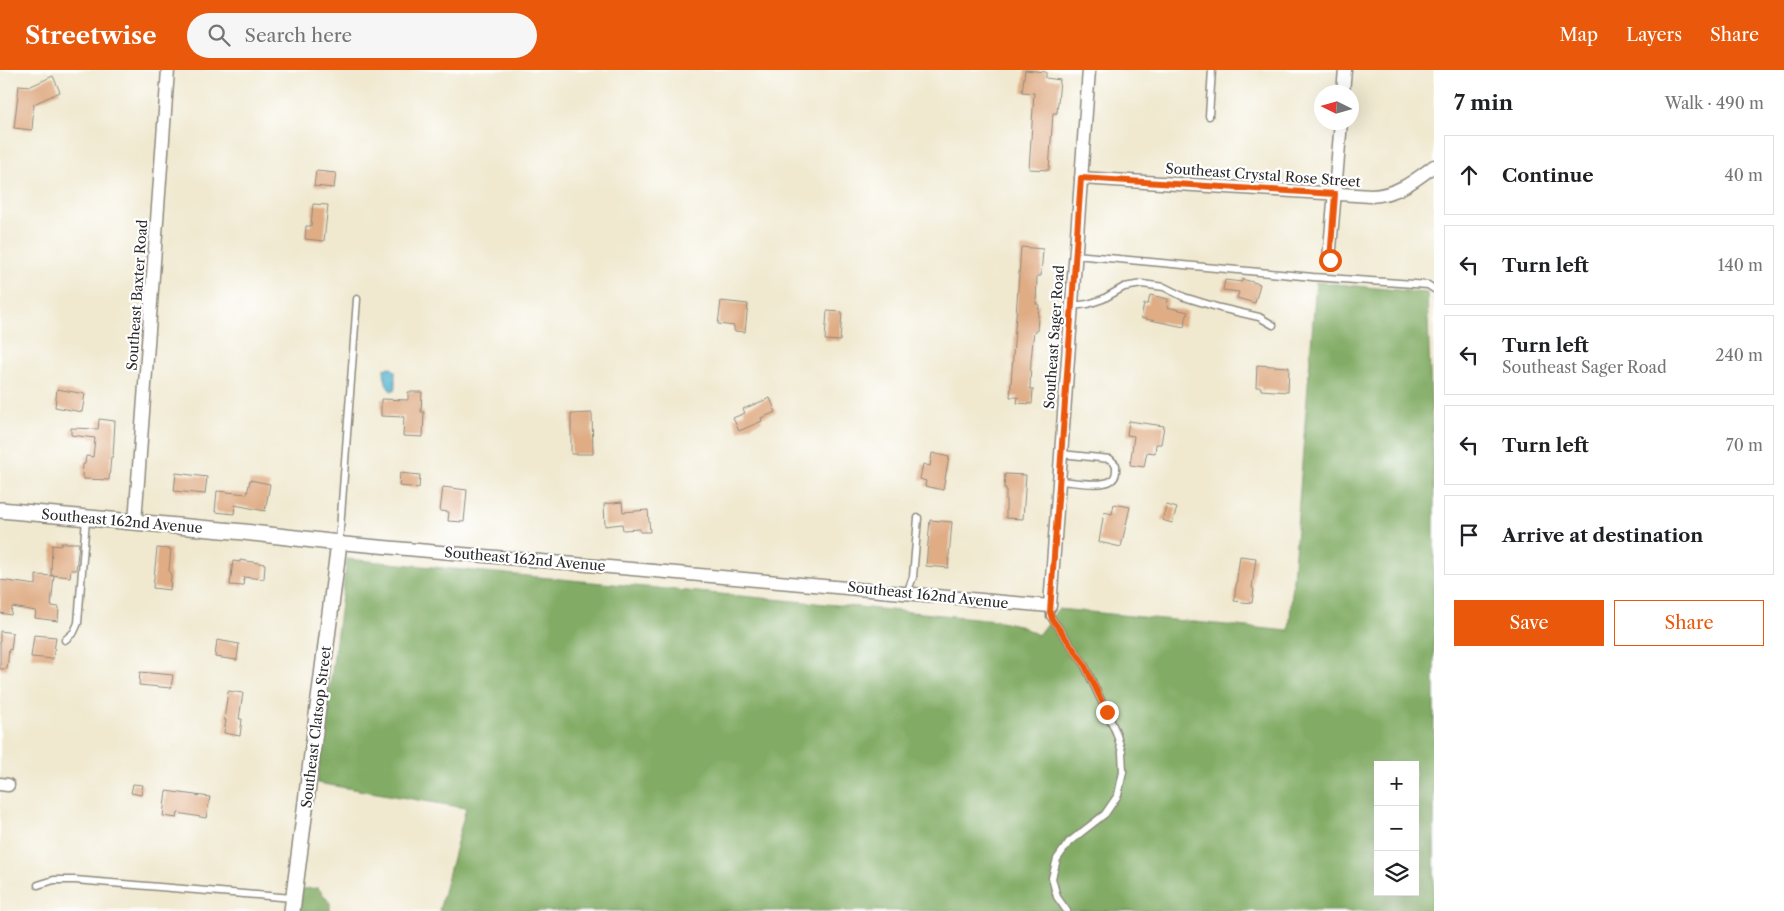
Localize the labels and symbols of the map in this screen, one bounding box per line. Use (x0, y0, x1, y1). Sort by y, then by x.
north arrow (1314, 85, 1359, 130)
street label: Southeast Crystal Rose Street (1165, 159, 1361, 191)
street label: Southeast Baxter Road (123, 218, 151, 371)
route start (1319, 249, 1342, 272)
street label: Southeast Sager Road (1040, 264, 1068, 409)
street label: Southeast 162nd Avenue (41, 505, 203, 537)
street label: Southeast 162nd Avenue (444, 543, 606, 575)
street label: Southeast 162nd Avenue (847, 578, 1009, 612)
street label: Southeast Clatsop Street (297, 645, 335, 809)
route end (1096, 701, 1119, 724)

